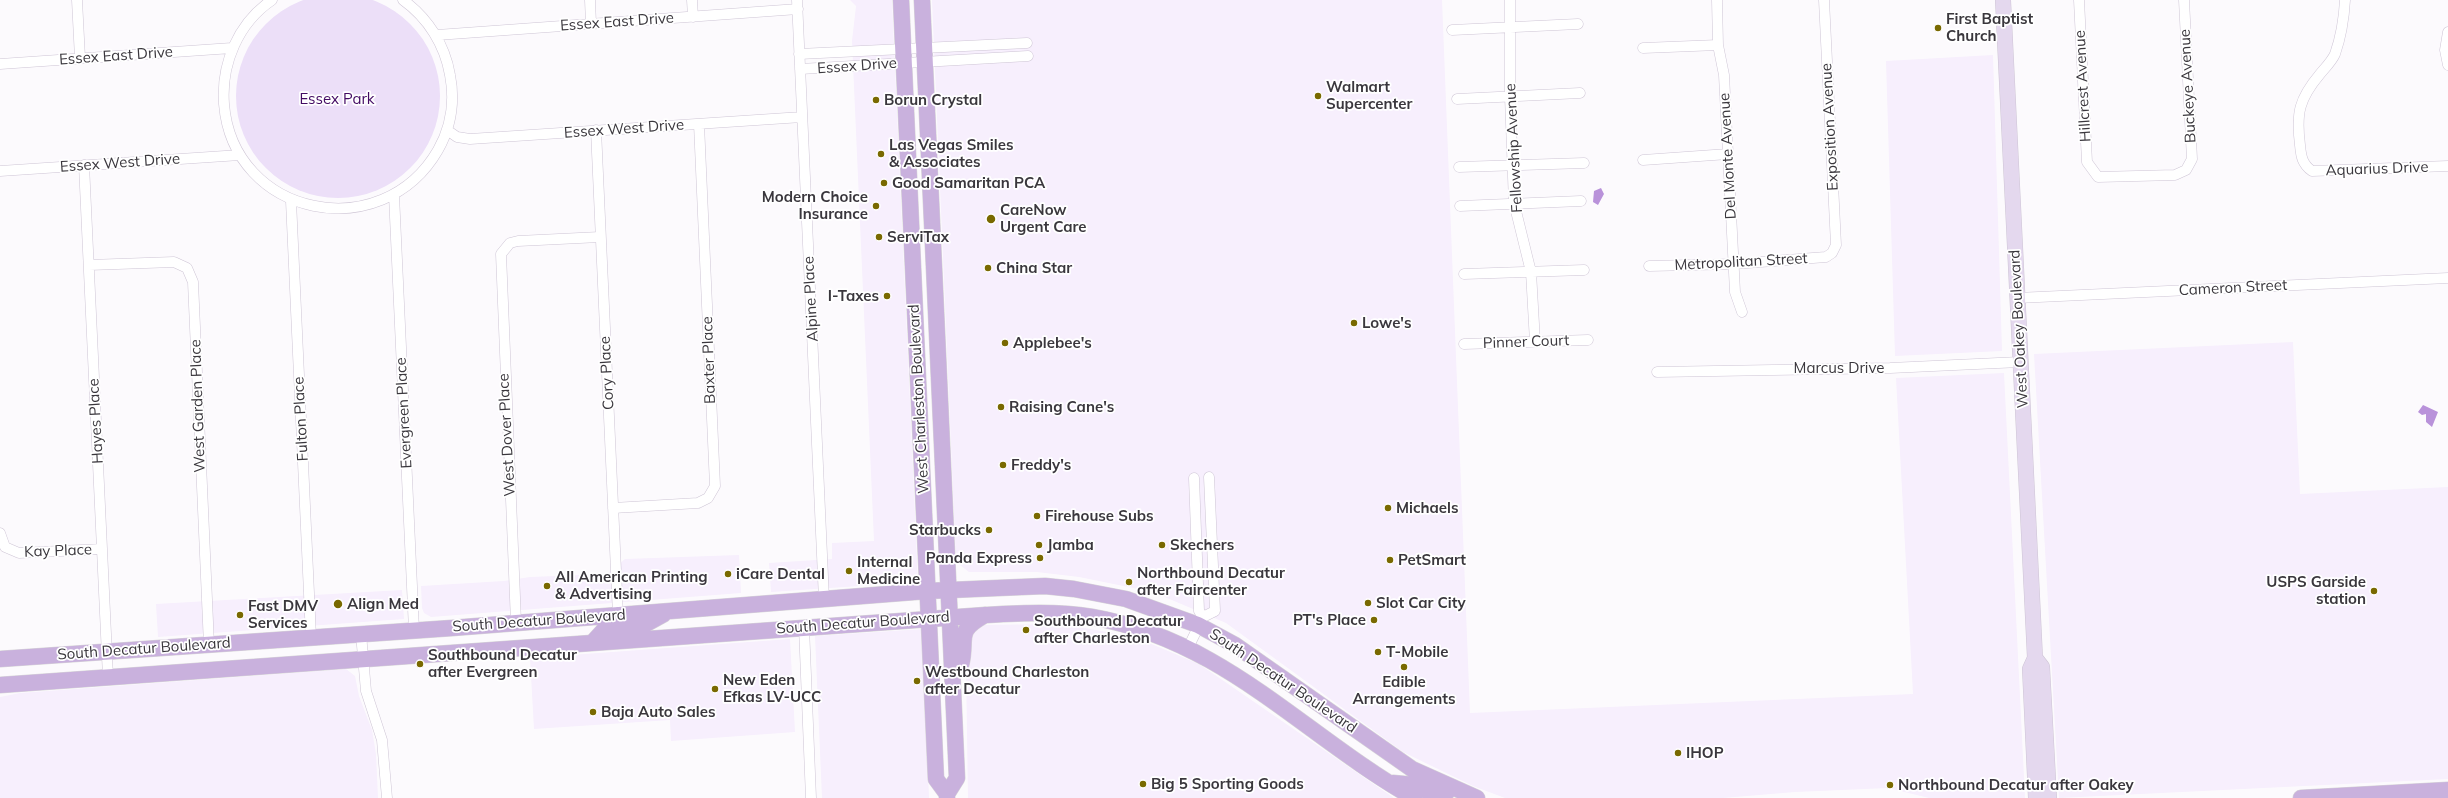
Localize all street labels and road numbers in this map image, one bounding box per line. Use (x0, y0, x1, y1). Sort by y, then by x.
street label: Essex East Drive (559, 9, 675, 35)
street label: Buckeye Avenue (2176, 29, 2200, 143)
street label: Hillcrest Avenue (2071, 30, 2095, 142)
street label: Essex East Drive (58, 43, 174, 69)
street label: Essex Drive (817, 54, 897, 78)
street label: Exposition Avenue (1818, 63, 1842, 191)
street label: Fellowship Avenue (1502, 83, 1526, 213)
street label: Del Monte Avenue (1716, 92, 1740, 220)
street label: Essex West Drive (563, 116, 685, 142)
street label: Essex West Drive (59, 150, 181, 176)
street label: Aquarius Drive (2325, 158, 2429, 180)
street label: West Oakey Boulevard (2006, 249, 2032, 409)
street label: Metropolitan Street (1674, 250, 1808, 274)
street label: Alpine Place (800, 256, 822, 342)
street label: Cameron Street (2178, 276, 2288, 300)
street label: West Charleston Boulevard (905, 304, 933, 494)
street label: Baxter Place (698, 316, 720, 404)
street label: Pinner Court (1482, 331, 1570, 353)
street label: Cory Place (596, 336, 618, 410)
street label: West Garden Place (187, 339, 209, 473)
street label: Evergreen Place (392, 357, 416, 469)
street label: Marcus Drive (1794, 359, 1884, 377)
street label: West Dover Place (495, 373, 519, 497)
street label: Fulton Place (290, 376, 312, 462)
street label: Hayes Place (85, 378, 107, 464)
street label: Kay Place (24, 541, 92, 561)
street label: South Decatur Boulevard (452, 606, 626, 636)
street label: South Decatur Boulevard (776, 608, 950, 638)
street label: South Decatur Boulevard (1206, 625, 1360, 737)
street label: South Decatur Boulevard (57, 634, 231, 664)

